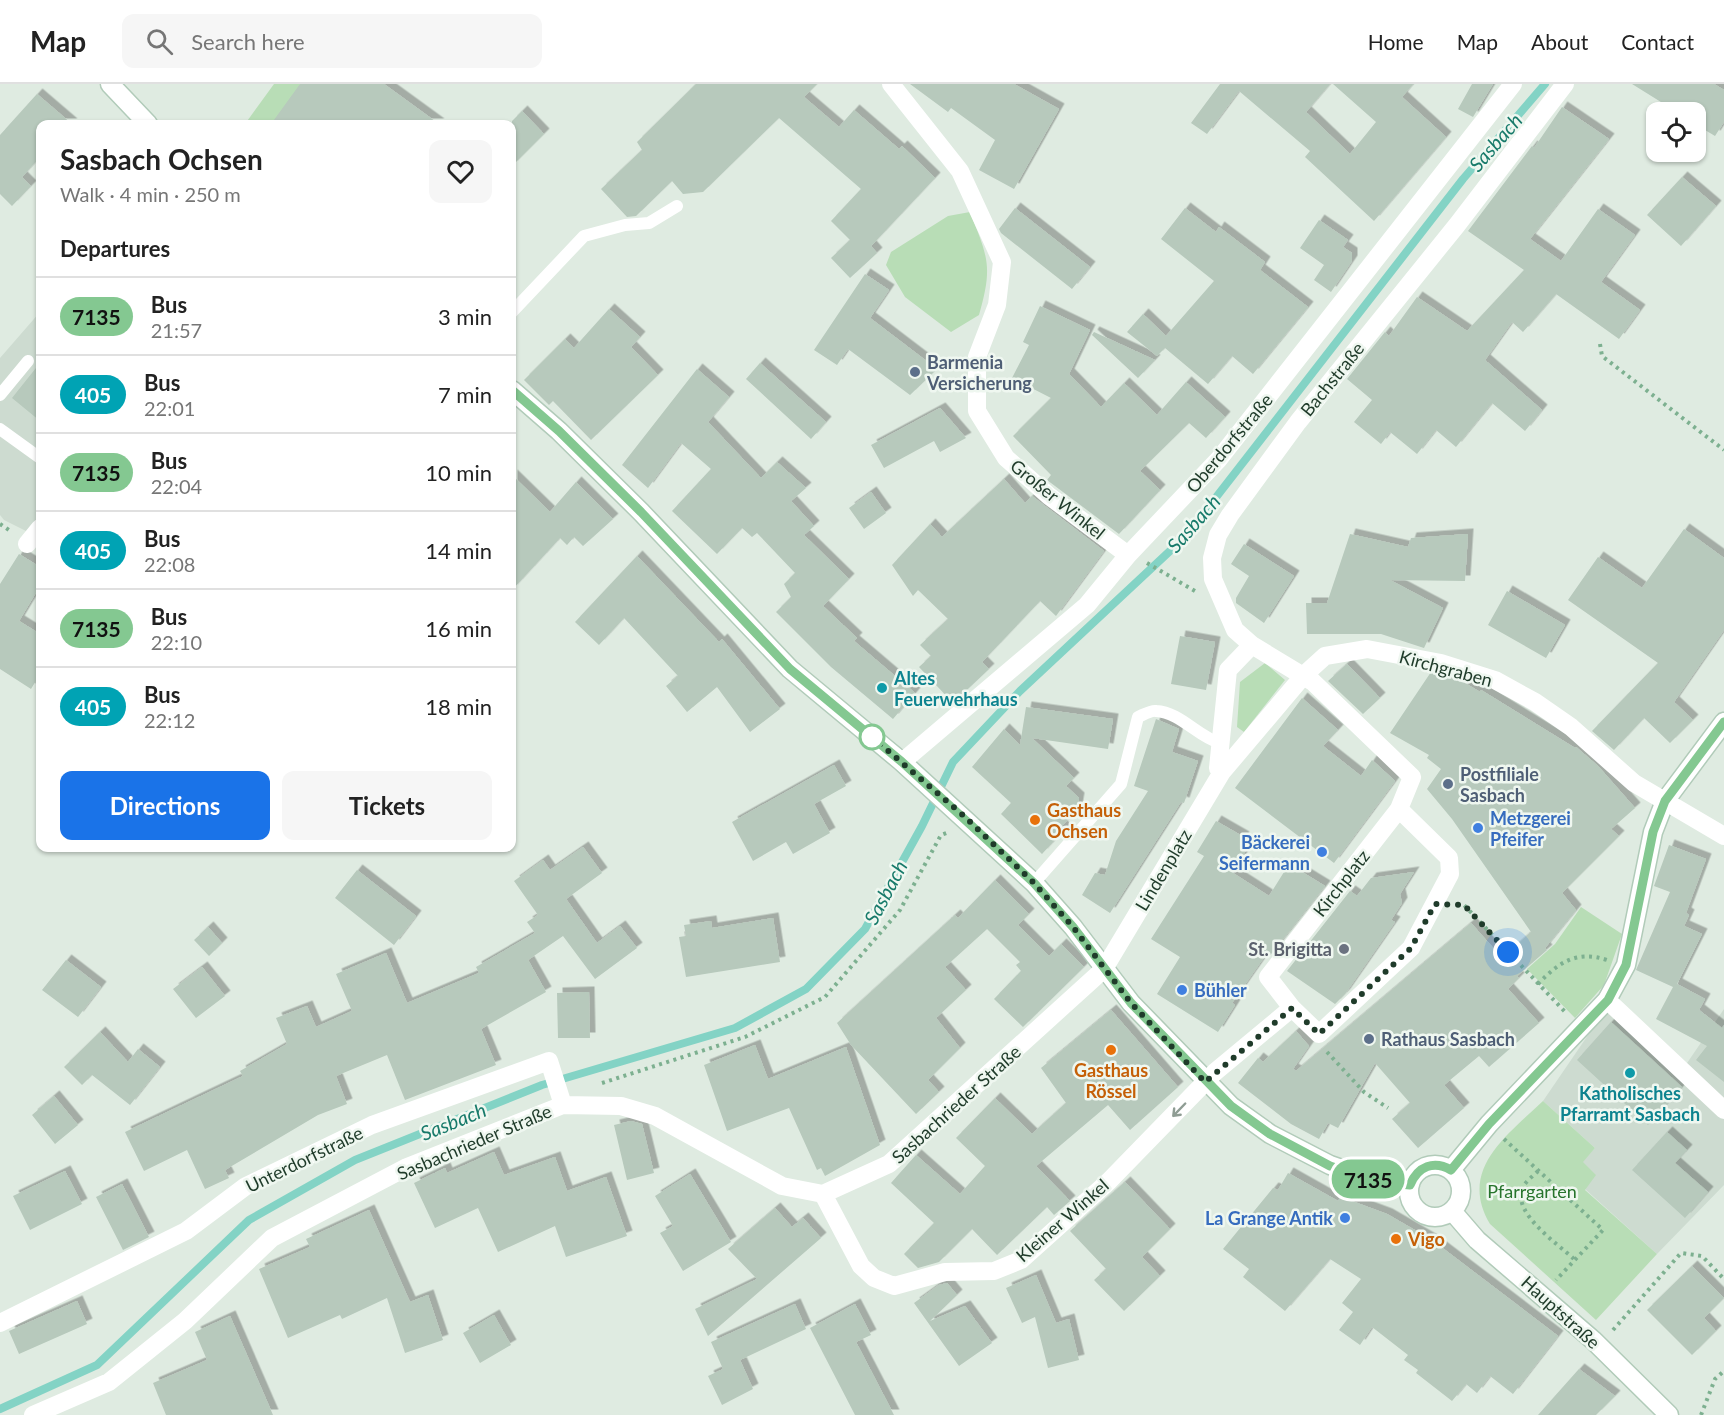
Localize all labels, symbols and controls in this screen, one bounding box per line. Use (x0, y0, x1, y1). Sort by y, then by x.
search box (122, 14, 542, 68)
text: Map (30, 24, 86, 58)
icon: search (143, 25, 176, 58)
text: Search here (191, 28, 305, 55)
text: Home (1368, 29, 1424, 54)
text: Map (1457, 29, 1498, 54)
text: About (1531, 29, 1588, 54)
text: Contact (1621, 29, 1694, 54)
map controls (1646, 102, 1706, 162)
button: locate (1646, 102, 1706, 162)
water label: Sasbach (1463, 108, 1527, 176)
button: heart (429, 140, 492, 203)
text: Sasbach Ochsen (60, 142, 263, 176)
text: Walk · 4 min · 250 m (60, 182, 241, 206)
text: Departures (60, 235, 170, 262)
text: Bus (151, 291, 187, 318)
text: 3 min (438, 303, 492, 330)
text: 7135 (72, 304, 121, 329)
text: 21:57 (151, 318, 202, 342)
street label: Bachstraße (1296, 338, 1368, 420)
place label: Barmenia Versicherung (926, 351, 1032, 394)
marker: Barmenia Versicherung (908, 365, 922, 379)
text: Bus (144, 369, 180, 396)
text: 7 min (438, 381, 492, 408)
text: 405 (75, 382, 111, 407)
street label: Oberdorfstraße (1181, 389, 1277, 497)
text: 22:01 (144, 396, 195, 420)
text: Bus (151, 447, 187, 474)
street label: Großer Winkel (1006, 454, 1110, 544)
text: 10 min (425, 459, 492, 486)
text: 7135 (72, 460, 121, 485)
text: 22:04 (151, 474, 202, 498)
water label: Sasbach (1161, 489, 1225, 557)
text: Bus (144, 525, 180, 552)
text: 14 min (425, 537, 492, 564)
text: 405 (75, 538, 111, 563)
text: 22:08 (144, 552, 195, 576)
text: Bus (151, 603, 187, 630)
text: 16 min (425, 615, 492, 642)
text: 7135 (72, 616, 121, 641)
text: 22:10 (151, 630, 202, 654)
street label: Kirchgraben (1397, 645, 1495, 691)
place label: Altes Feuerwehrhaus (893, 667, 1018, 710)
text: Bus (144, 681, 180, 708)
marker: Altes Feuerwehrhaus (875, 681, 889, 695)
text: 18 min (425, 693, 492, 720)
text: 405 (75, 694, 111, 719)
text: 22:12 (144, 708, 195, 732)
unlabelled marker (859, 724, 885, 750)
place label: Postfiliale Sasbach (1460, 763, 1539, 806)
button: Directions (60, 771, 270, 840)
button: Tickets (282, 771, 492, 840)
marker: Postfiliale Sasbach (1441, 777, 1455, 791)
place label: Gasthaus Ochsen (1047, 799, 1121, 842)
place label: Metzgerei Pfeifer (1490, 807, 1571, 850)
marker: Gasthaus Ochsen (1028, 813, 1042, 827)
marker: Metzgerei Pfeifer (1471, 821, 1485, 835)
street label: Lindenplatz (1130, 825, 1196, 915)
place label: Bäckerei Seifermann (1219, 831, 1310, 874)
street label: Kirchplatz (1308, 845, 1374, 921)
marker: Bäckerei Seifermann (1315, 845, 1329, 859)
water label: Sasbach (858, 856, 912, 928)
your location (1493, 937, 1523, 967)
place label: St. Brigitta (1248, 938, 1332, 960)
marker: St. Brigitta (1337, 942, 1351, 956)
place label: Bühler (1194, 979, 1247, 1001)
marker: Bühler (1175, 983, 1189, 997)
place label: Rathaus Sasbach (1381, 1028, 1515, 1050)
marker: Rathaus Sasbach (1362, 1032, 1376, 1046)
street label: Sasbachrieder Straße (887, 1040, 1025, 1168)
marker: Gasthaus Rössel (1104, 1043, 1118, 1057)
place label: Gasthaus Rössel (1074, 1059, 1148, 1102)
marker: Katholisches Pfarramt Sasbach (1623, 1066, 1637, 1080)
place label: Katholisches Pfarramt Sasbach (1560, 1082, 1700, 1125)
water label: Sasbach (417, 1097, 489, 1145)
street label: Sasbachrieder Straße (393, 1099, 555, 1185)
one-way arrow (1171, 1102, 1186, 1117)
street label: Unterdorfstraße (242, 1121, 366, 1197)
line badge: 7135 (1326, 1160, 1410, 1198)
text: 7135 (1344, 1167, 1392, 1192)
street label: Kleiner Winkel (1011, 1174, 1113, 1266)
park label: Pfarrgarten (1487, 1180, 1577, 1202)
place label: La Grange Antik (1205, 1207, 1333, 1229)
marker: La Grange Antik (1338, 1211, 1352, 1225)
place label: Vigo (1407, 1228, 1445, 1250)
marker: Vigo (1389, 1232, 1403, 1246)
street label: Hauptstraße (1517, 1271, 1605, 1353)

